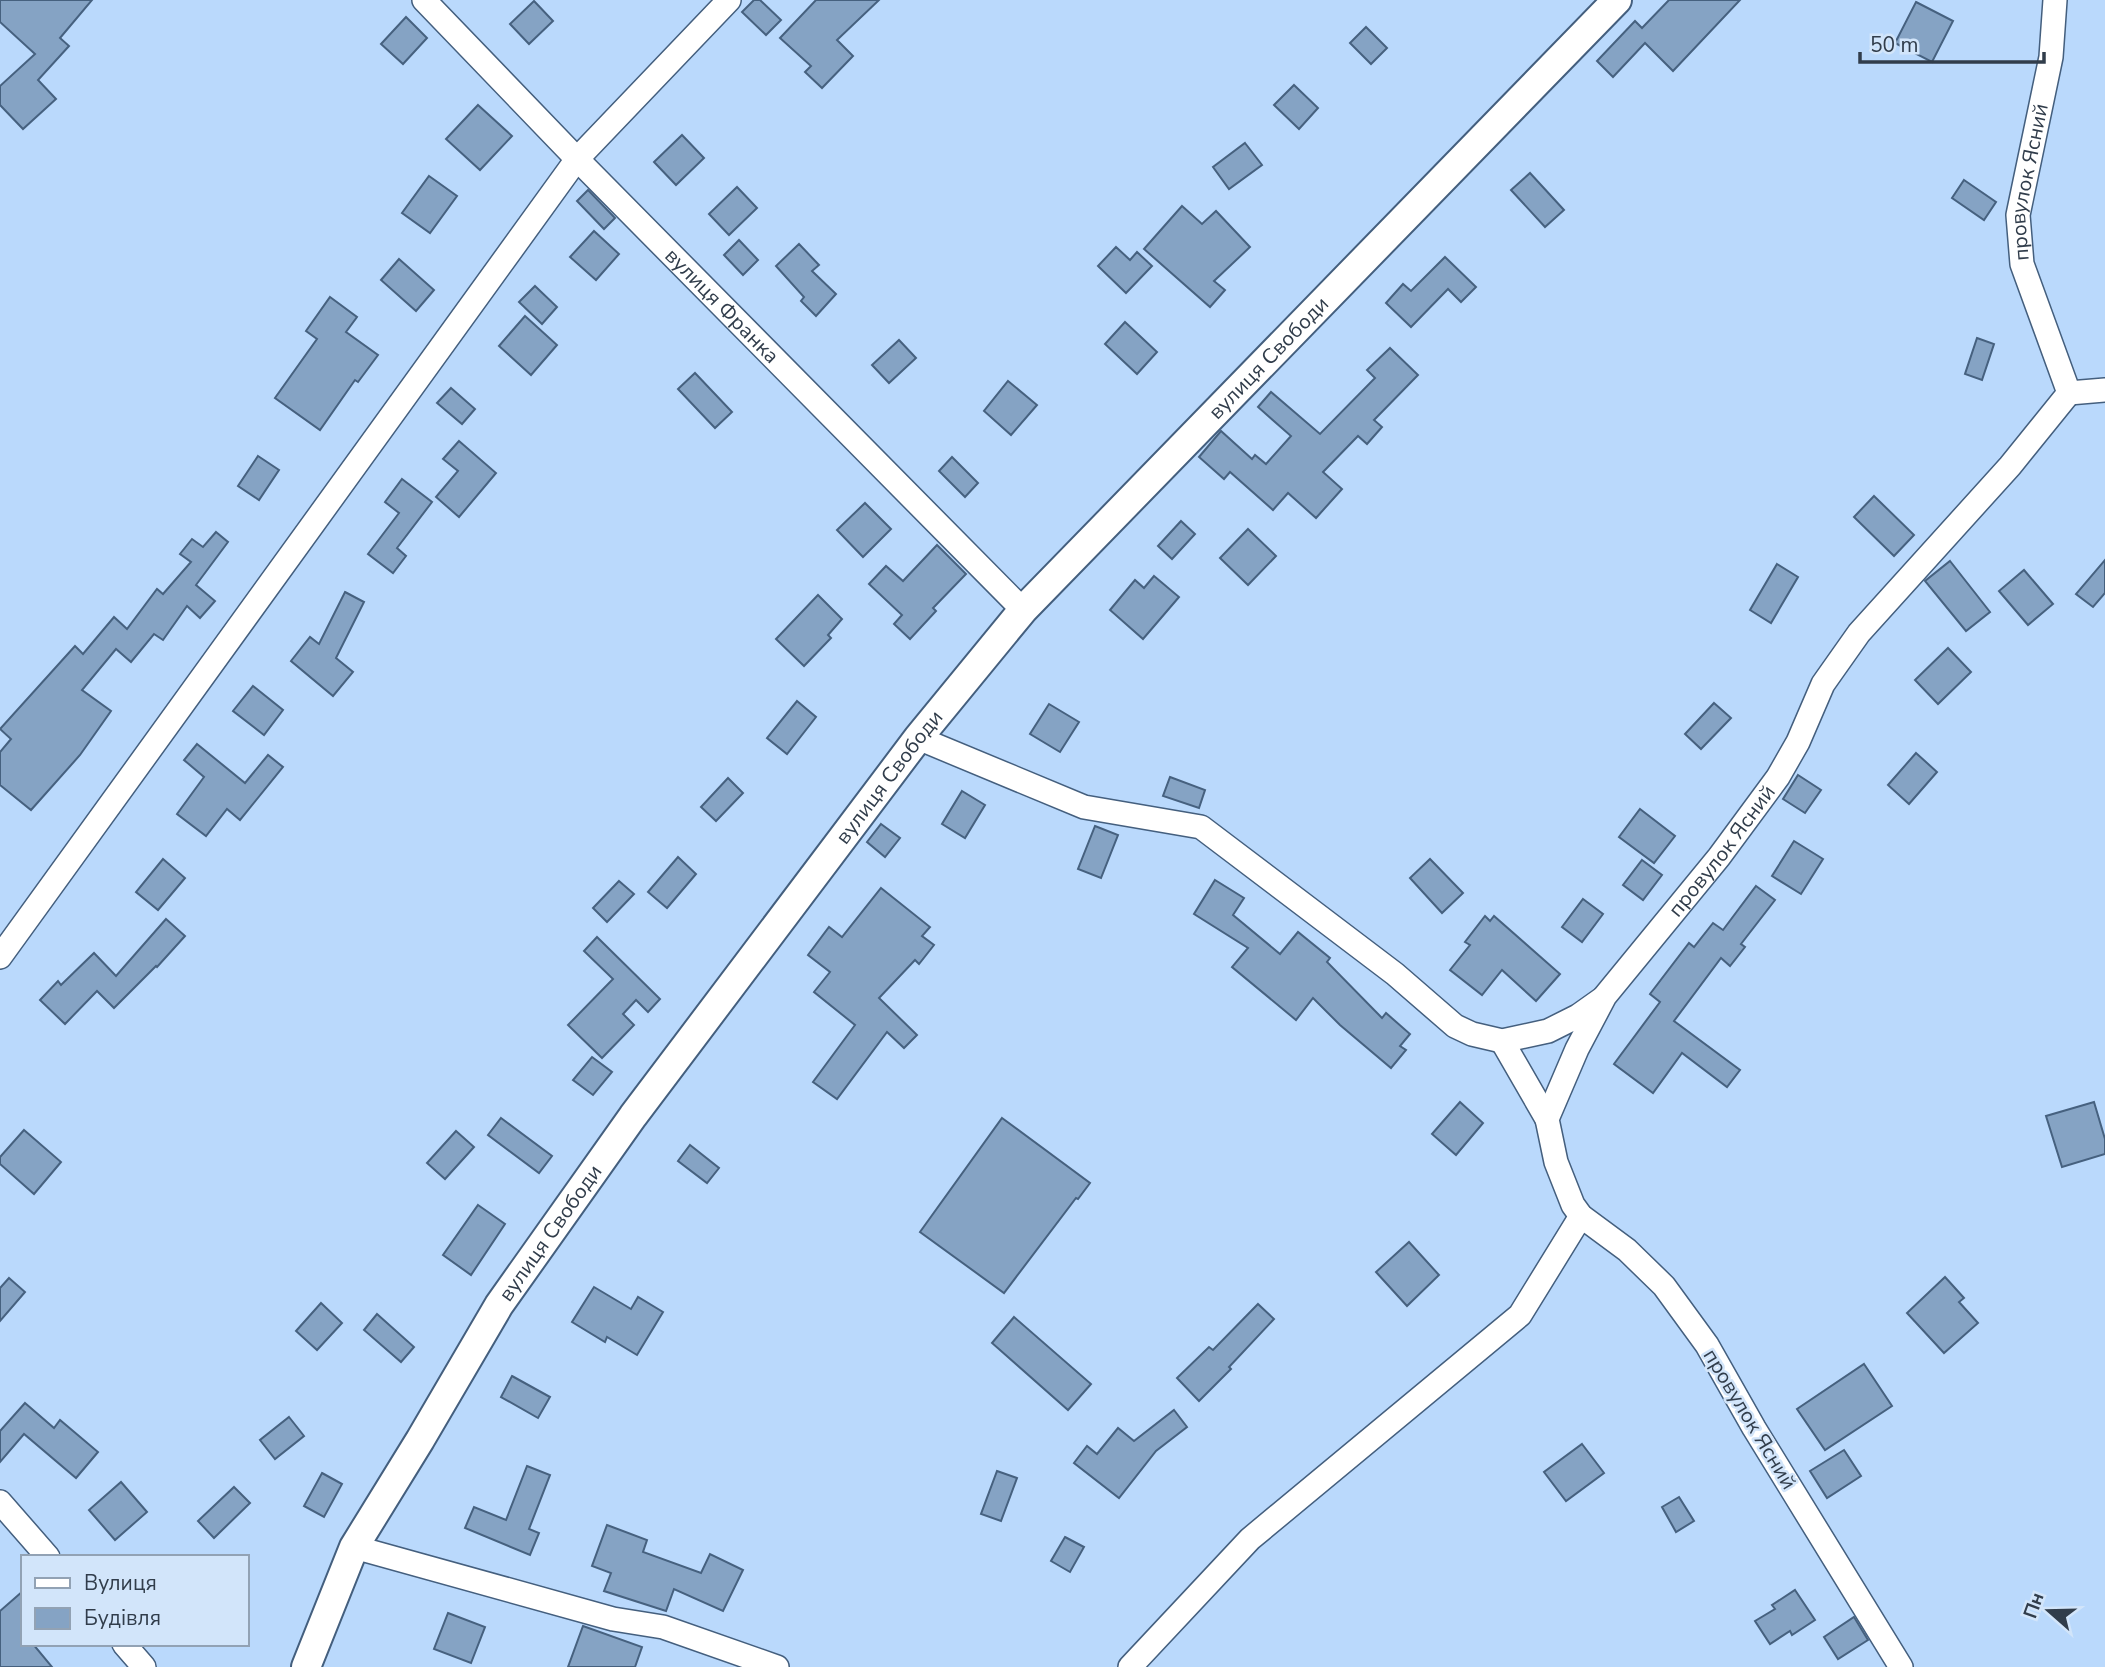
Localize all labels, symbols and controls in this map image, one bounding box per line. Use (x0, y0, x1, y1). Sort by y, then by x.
scale bar (1860, 21, 2044, 65)
text: 50 m (1870, 31, 1919, 59)
street label: провулок Ясний (2004, 101, 2055, 262)
street label: вулиця Франка (659, 242, 785, 370)
street label: вулиця Свободи (1202, 290, 1335, 425)
street label: вулиця Свободи (829, 704, 949, 850)
street label: провулок Ясний (1662, 779, 1782, 923)
street label: вулиця Свободи (492, 1159, 608, 1307)
street label: провулок Ясний (1697, 1343, 1803, 1495)
legend (21, 1555, 248, 1646)
text: Вулиця (84, 1569, 157, 1597)
north arrow (2014, 1576, 2084, 1646)
text: Пн (2017, 1589, 2051, 1622)
text: Будівля (84, 1604, 161, 1632)

